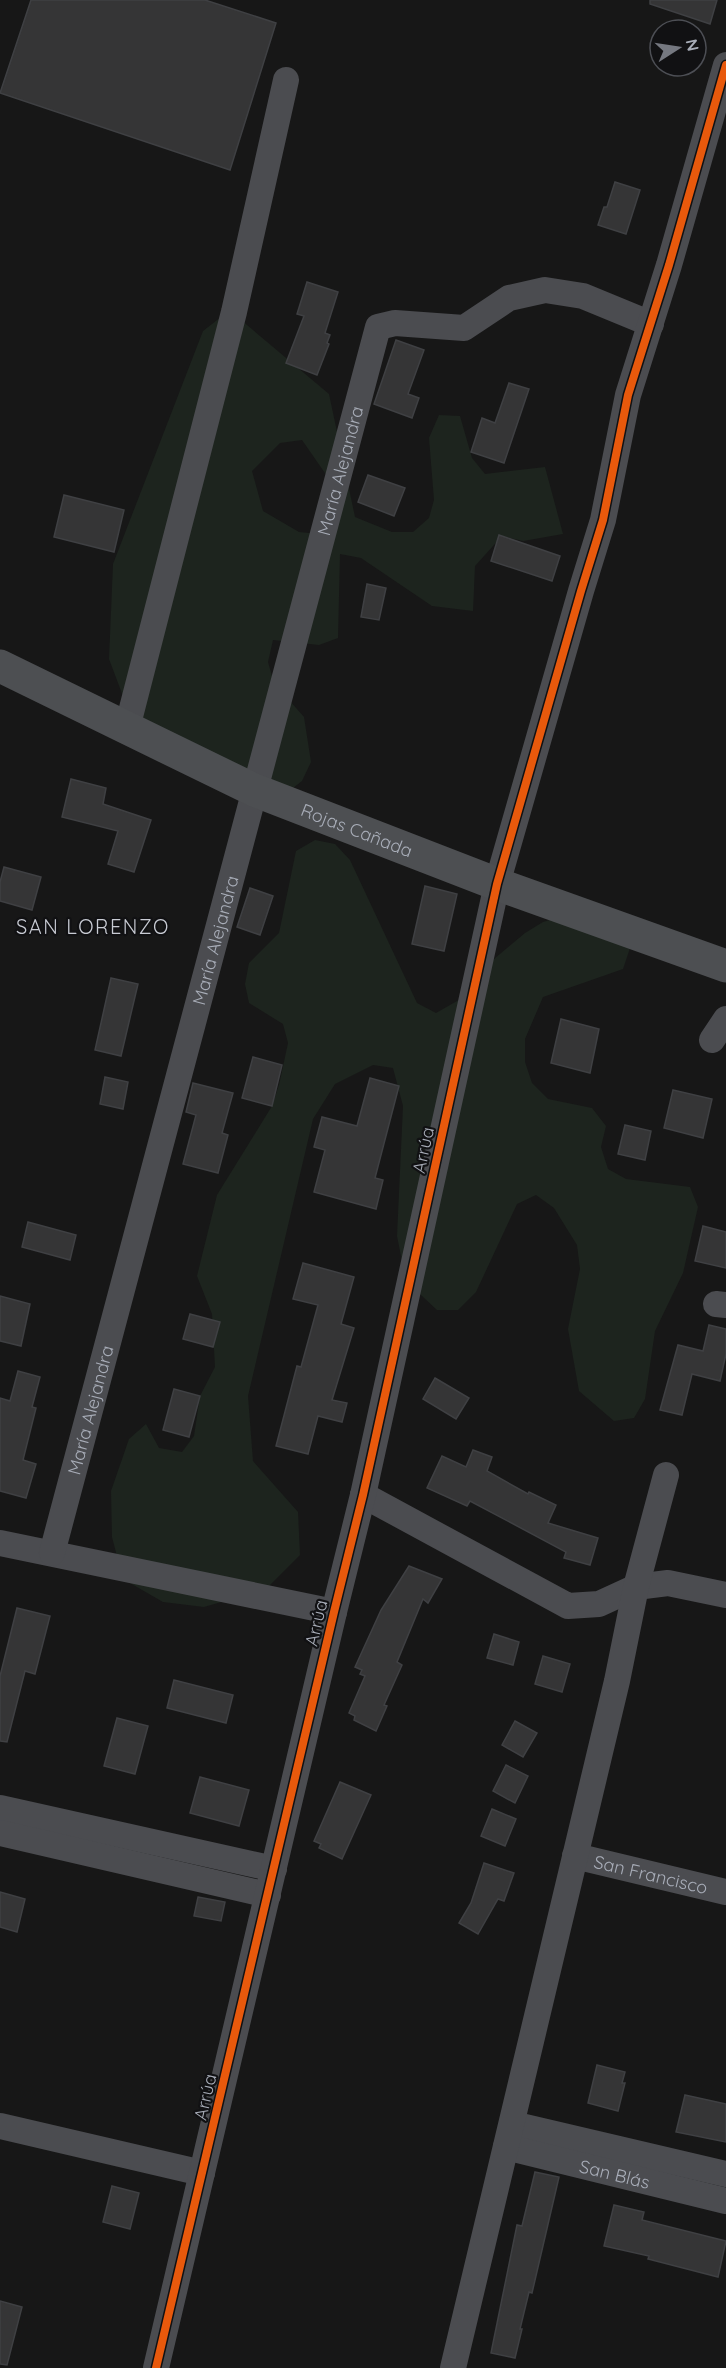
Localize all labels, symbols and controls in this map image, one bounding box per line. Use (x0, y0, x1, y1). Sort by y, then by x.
north arrow (648, 18, 708, 78)
text: N (682, 37, 704, 53)
street label: María Alejandra (312, 403, 368, 538)
street label: Rojas Cañada (298, 798, 416, 862)
street label: María Alejandra (187, 873, 243, 1008)
district label: SAN LORENZO (16, 914, 170, 939)
street label: Arrúa (407, 1125, 439, 1175)
street label: María Alejandra (62, 1343, 118, 1477)
street label: Arrúa (300, 1598, 332, 1648)
street label: San Francisco (592, 1849, 710, 1899)
street label: Arrúa (189, 2072, 221, 2122)
street label: San Blás (577, 2154, 652, 2193)

